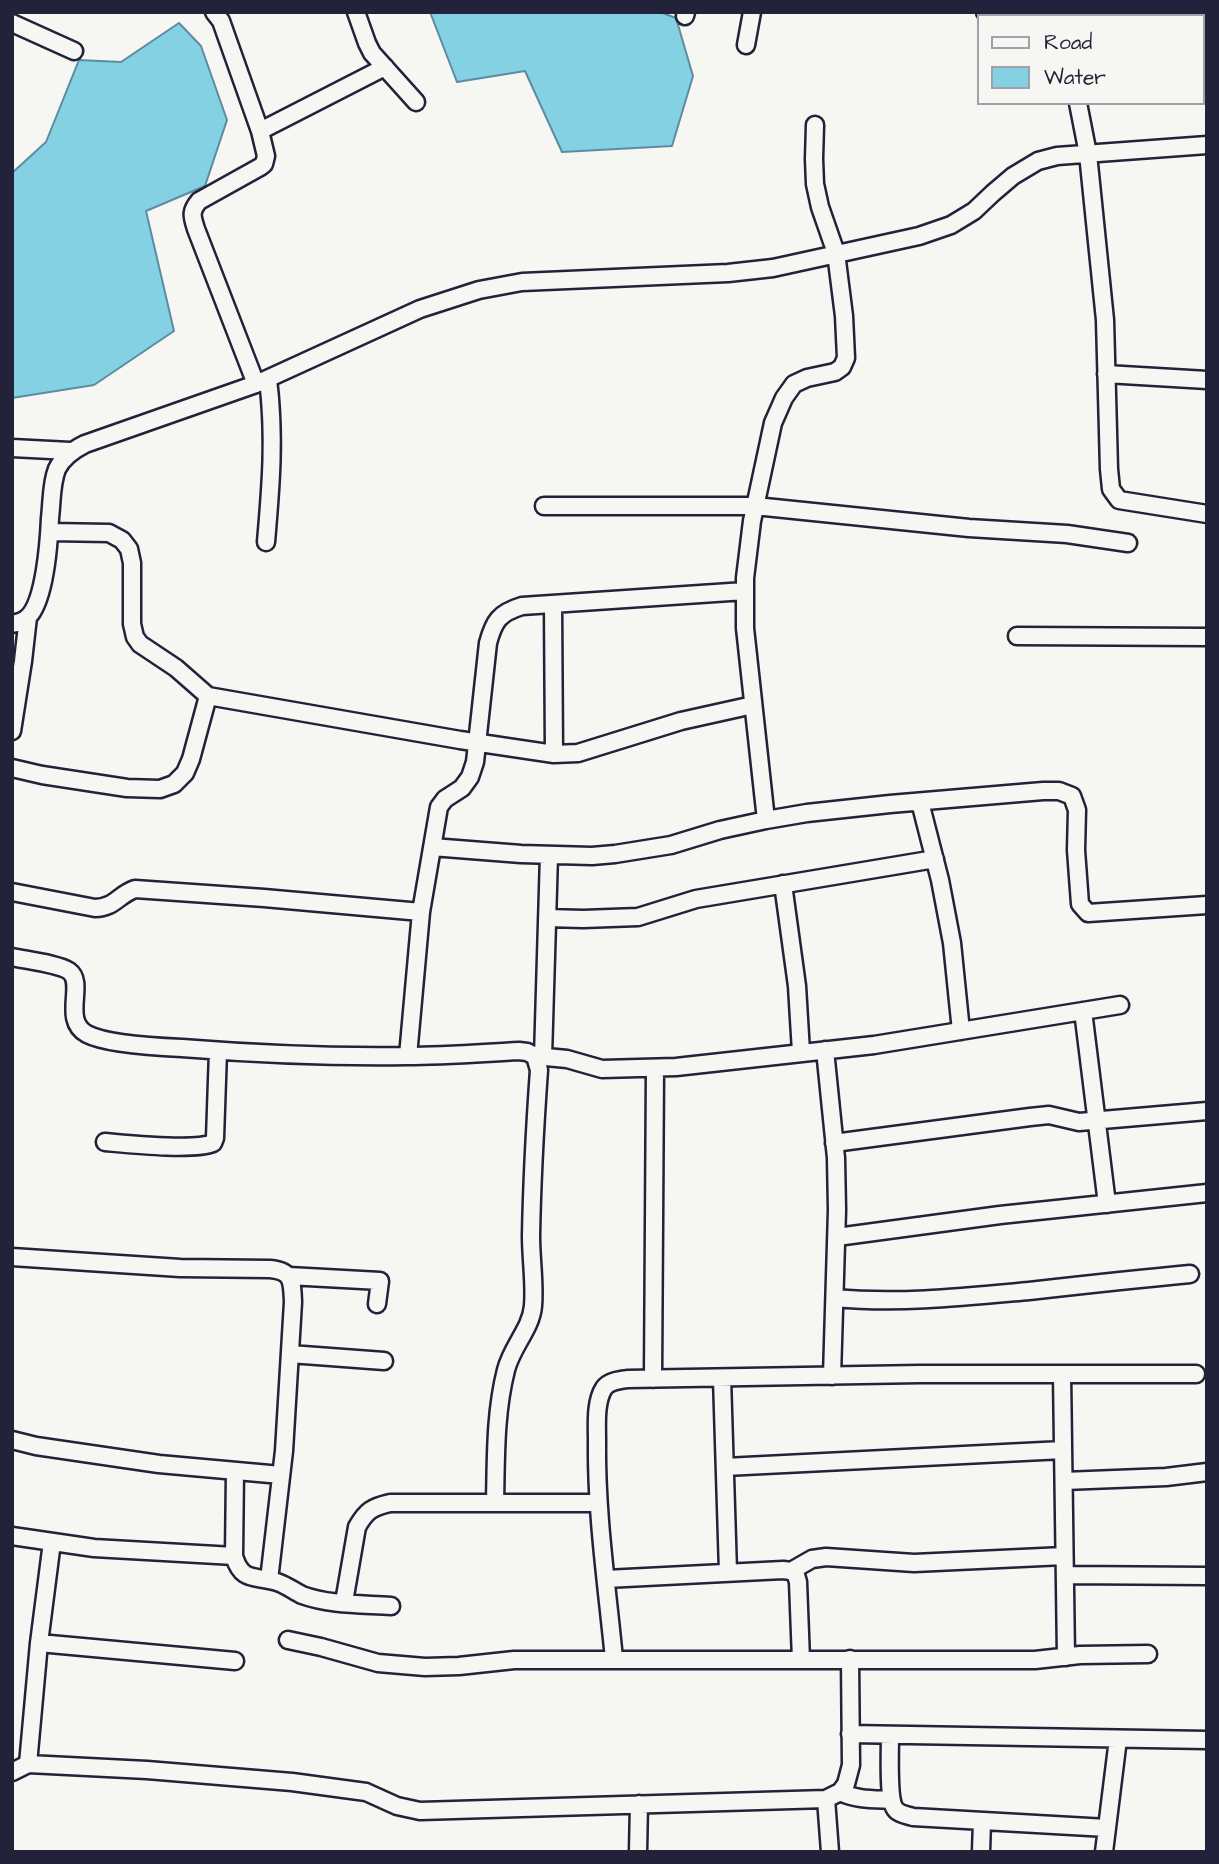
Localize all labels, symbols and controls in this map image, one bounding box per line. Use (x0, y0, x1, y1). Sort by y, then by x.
legend (978, 14, 1205, 105)
text: Road (1044, 28, 1092, 57)
text: Water (1044, 63, 1106, 92)

